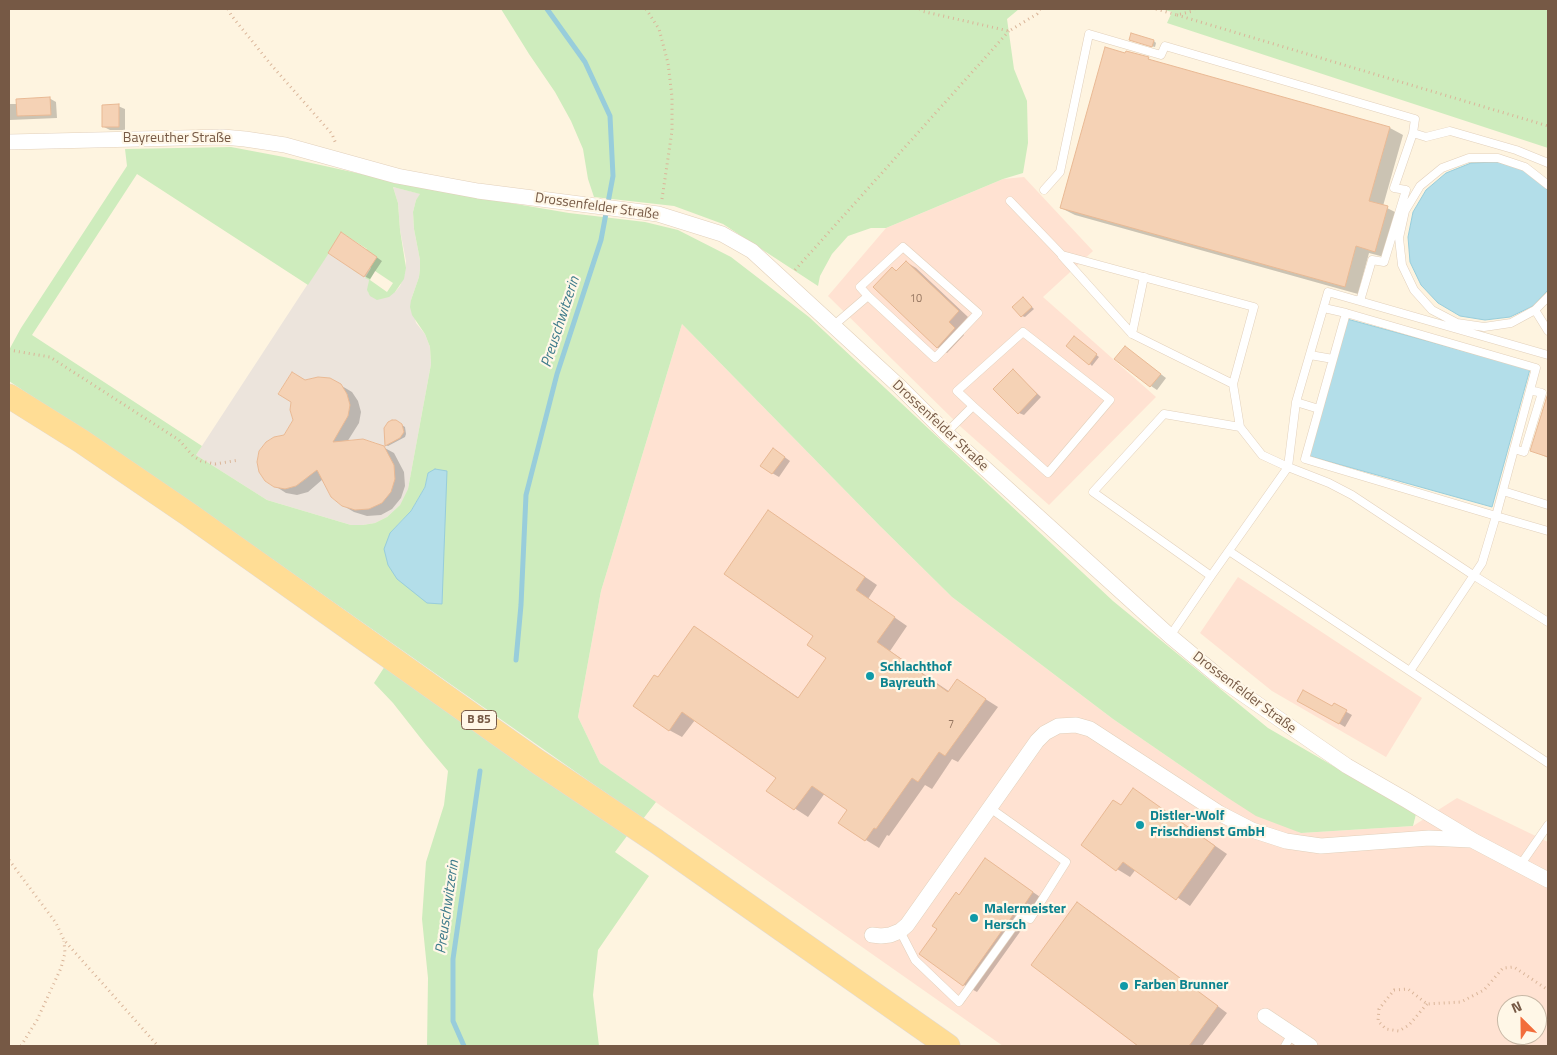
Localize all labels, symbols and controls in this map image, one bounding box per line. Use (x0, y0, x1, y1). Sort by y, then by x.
street label: Bayreuther Straße (123, 131, 231, 147)
street label: Drossenfelder Straße (534, 190, 660, 224)
water label: Preuschwitzerin (538, 274, 584, 370)
house number: 10 (910, 292, 922, 306)
street label: Drossenfelder Straße (888, 377, 992, 475)
street label: Drossenfelder Straße (1189, 649, 1299, 737)
place label: Schlachthof Bayreuth (880, 660, 952, 692)
marker: Schlachthof Bayreuth (864, 670, 876, 682)
road number: B 85 (462, 710, 496, 730)
house number: 7 (948, 718, 954, 732)
place label: Distler-Wolf Frischdienst GmbH (1150, 809, 1265, 842)
marker: Distler-Wolf Frischdienst GmbH (1134, 819, 1146, 831)
water label: Preuschwitzerin (433, 859, 463, 955)
place label: Malermeister Hersch (984, 902, 1066, 934)
marker: Malermeister Hersch (968, 912, 980, 924)
place label: Farben Brunner (1134, 978, 1228, 994)
marker: Farben Brunner (1118, 980, 1130, 992)
north arrow (1497, 995, 1547, 1045)
text: N (1508, 995, 1525, 1018)

